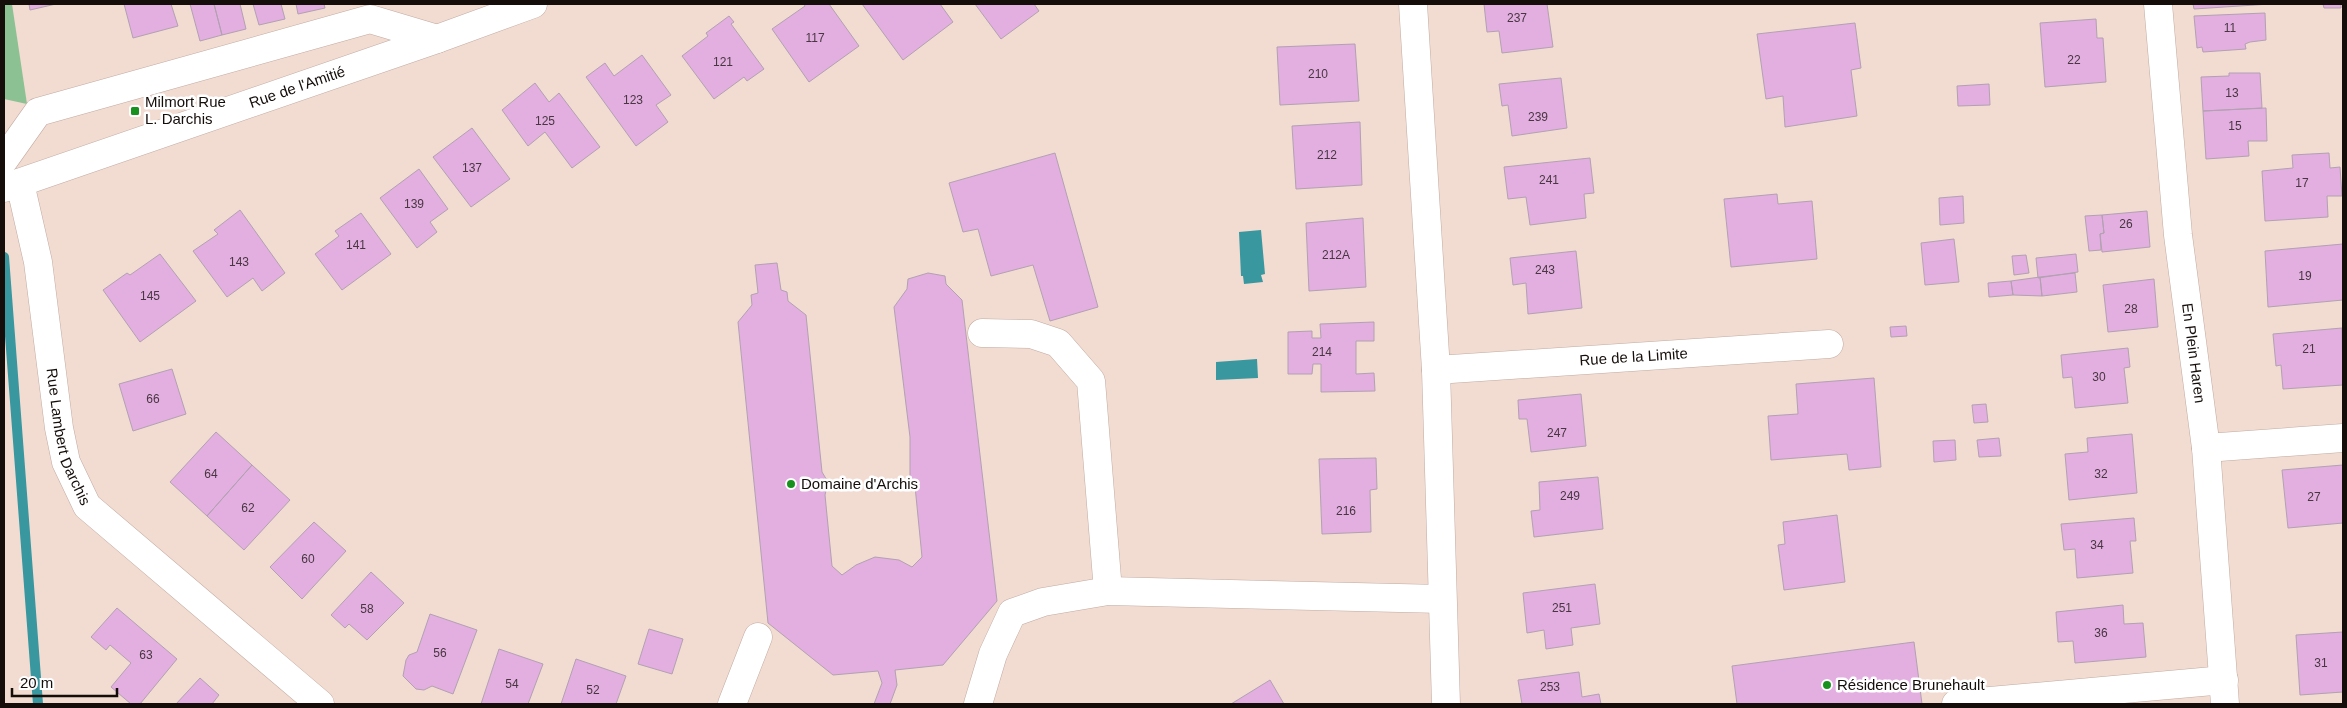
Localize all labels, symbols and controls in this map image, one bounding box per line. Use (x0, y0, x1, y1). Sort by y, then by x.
house number: 237 (1507, 11, 1527, 25)
house number: 11 (2224, 21, 2237, 35)
house number: 117 (805, 31, 825, 45)
house number: 22 (2067, 53, 2081, 67)
house number: 121 (713, 55, 733, 69)
street label: Rue de l'Amitié (247, 62, 347, 111)
house number: 210 (1308, 67, 1328, 81)
house number: 13 (2225, 86, 2239, 100)
place label: Milmort Rue L. Darchis (145, 93, 226, 127)
house number: 123 (623, 93, 643, 107)
marker: Milmort Rue L. Darchis (129, 105, 141, 117)
house number: 239 (1528, 110, 1548, 124)
house number: 125 (535, 114, 555, 128)
house number: 15 (2228, 119, 2242, 133)
house number: 212 (1317, 148, 1337, 162)
house number: 137 (462, 161, 482, 175)
house number: 241 (1539, 173, 1559, 187)
house number: 17 (2295, 176, 2309, 190)
house number: 139 (404, 197, 424, 211)
house number: 26 (2119, 217, 2133, 231)
house number: 141 (346, 238, 366, 252)
house number: 212A (1322, 248, 1350, 262)
house number: 143 (229, 255, 249, 269)
house number: 243 (1535, 263, 1555, 277)
house number: 19 (2298, 269, 2312, 283)
house number: 145 (140, 289, 160, 303)
house number: 28 (2124, 302, 2138, 316)
street label: En Plein Haren (2179, 302, 2209, 404)
house number: 21 (2302, 342, 2316, 356)
street label: Rue de la Limite (1579, 344, 1688, 368)
house number: 214 (1312, 345, 1332, 359)
street label: Rue Lambert Darchis (44, 367, 94, 508)
house number: 30 (2092, 370, 2106, 384)
house number: 66 (146, 392, 160, 406)
house number: 247 (1547, 426, 1567, 440)
house number: 64 (204, 467, 218, 481)
house number: 32 (2094, 467, 2108, 481)
place label: Domaine d'Archis (801, 475, 918, 492)
marker: Domaine d'Archis (785, 478, 797, 490)
house number: 249 (1560, 489, 1580, 503)
house number: 27 (2307, 490, 2321, 504)
house number: 62 (241, 501, 255, 515)
house number: 216 (1336, 504, 1356, 518)
house number: 34 (2090, 538, 2104, 552)
house number: 60 (301, 552, 315, 566)
house number: 251 (1552, 601, 1572, 615)
house number: 58 (360, 602, 374, 616)
house number: 36 (2094, 626, 2108, 640)
house number: 56 (433, 646, 447, 660)
house number: 63 (139, 648, 153, 662)
house number: 31 (2314, 656, 2328, 670)
scale bar (12, 666, 118, 698)
text: 20 m (20, 674, 53, 691)
place label: Résidence Brunehault (1837, 676, 1985, 693)
house number: 54 (505, 677, 519, 691)
marker: Résidence Brunehault (1821, 679, 1833, 691)
house number: 253 (1540, 680, 1560, 694)
house number: 52 (586, 683, 600, 697)

